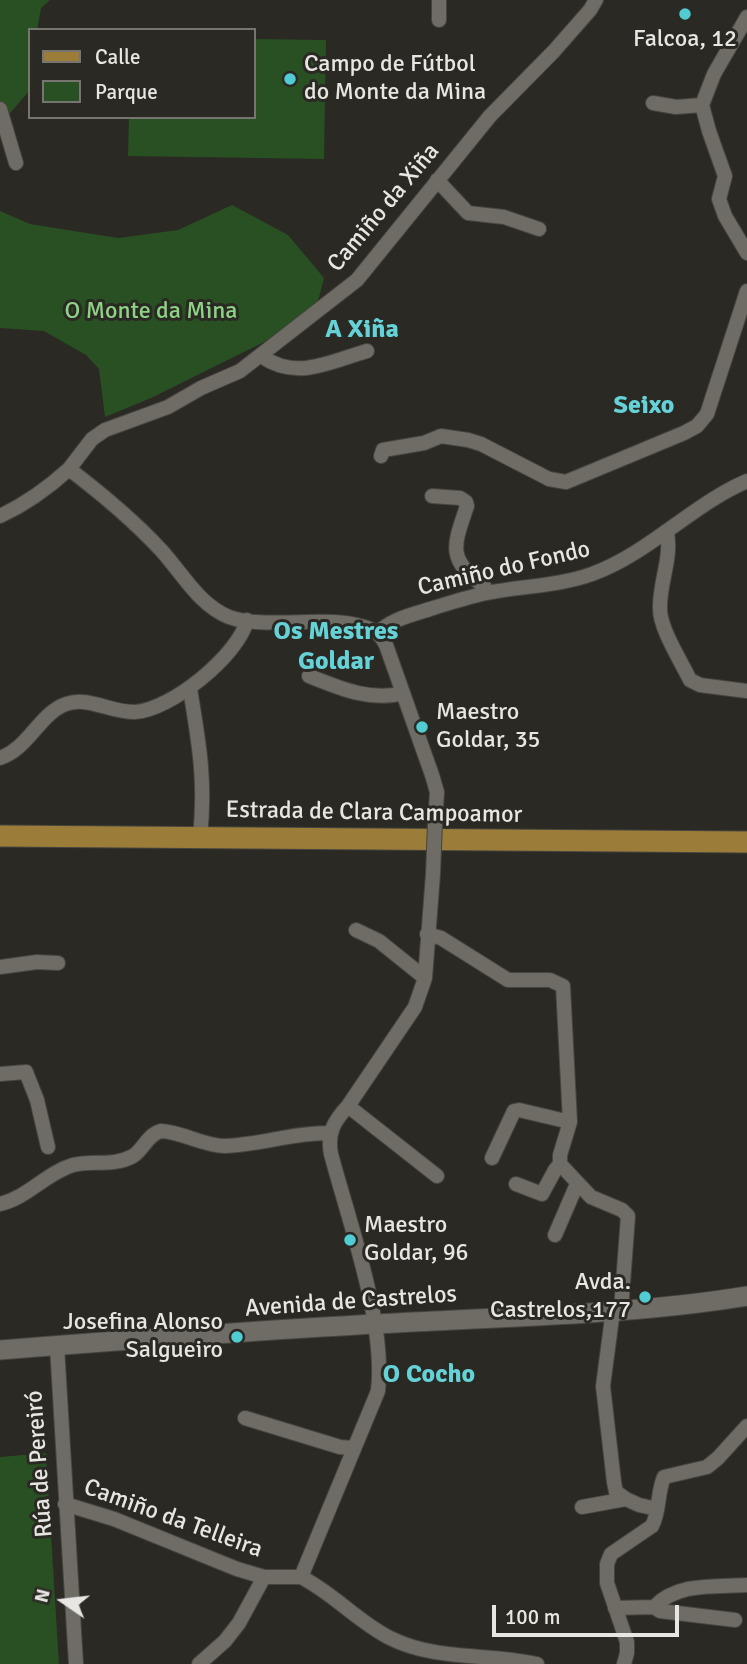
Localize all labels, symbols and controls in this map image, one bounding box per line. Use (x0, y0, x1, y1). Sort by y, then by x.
marker: Falcoa, 12 (677, 6, 693, 22)
place label: Falcoa, 12 (633, 26, 737, 54)
legend (28, 28, 256, 119)
text: Calle (95, 44, 141, 70)
place label: Campo de Fútbol do Monte da Mina (304, 51, 486, 107)
marker: Campo de Fútbol do Monte da Mina (282, 71, 298, 87)
text: Parque (95, 79, 158, 105)
street label: Camiño da Xiña (322, 138, 446, 278)
park label: O Monte da Mina (65, 298, 237, 326)
district label: A Xiña (325, 314, 399, 346)
district label: Seixo (614, 390, 674, 422)
street label: Camiño do Fondo (415, 535, 593, 603)
district label: Os Mestres Goldar (274, 616, 398, 678)
place label: Maestro Goldar, 35 (436, 699, 541, 755)
marker: Maestro Goldar, 35 (414, 719, 430, 735)
street label: Estrada de Clara Campoamor (225, 796, 523, 830)
place label: Maestro Goldar, 96 (364, 1212, 469, 1268)
marker: Maestro Goldar, 96 (342, 1232, 358, 1248)
place label: Avda. Castrelos,177 (490, 1269, 631, 1325)
street label: Avenida de Castrelos (244, 1280, 458, 1324)
marker: Avda. Castrelos,177 (637, 1289, 653, 1305)
place label: Josefina Alonso Salgueiro (63, 1309, 223, 1365)
marker: Josefina Alonso Salgueiro (229, 1329, 245, 1345)
district label: O Cocho (383, 1359, 475, 1391)
street label: Rúa de Pereiró (21, 1390, 59, 1538)
street label: Camiño da Telleira (80, 1473, 266, 1565)
north arrow (28, 1566, 98, 1636)
text: N (29, 1587, 56, 1605)
scale bar (495, 1590, 682, 1634)
text: 100 m (505, 1604, 560, 1630)

